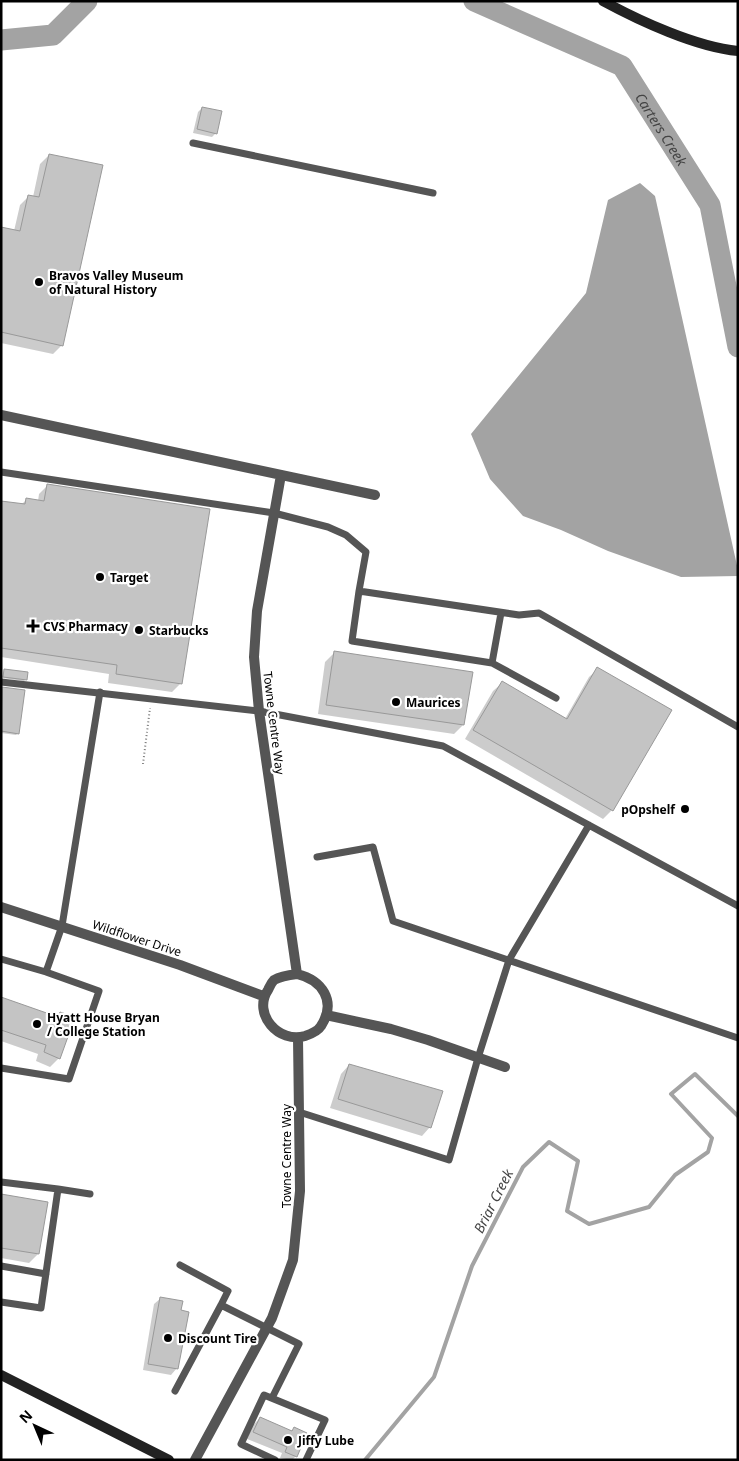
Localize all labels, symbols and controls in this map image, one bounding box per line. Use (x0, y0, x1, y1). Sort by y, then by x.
water label: Carters Creek (632, 89, 693, 170)
place label: Bravos Valley Museum of Natural History (49, 267, 183, 298)
marker: Bravos Valley Museum of Natural History (33, 276, 45, 288)
place label: Target (110, 569, 148, 586)
marker: Target (94, 571, 106, 583)
place label: CVS Pharmacy (43, 618, 128, 635)
marker: CVS Pharmacy (27, 620, 39, 632)
place label: Starbucks (149, 622, 208, 639)
marker: Starbucks (133, 624, 145, 636)
street label: Towne Centre Way (259, 670, 289, 777)
place label: Maurices (406, 694, 461, 711)
marker: Maurices (390, 696, 402, 708)
place label: pOpshelf (621, 801, 676, 818)
marker: pOpshelf (679, 803, 691, 815)
street label: Wildflower Drive (90, 916, 184, 961)
place label: Hyatt House Bryan / College Station (47, 1009, 160, 1040)
marker: Hyatt House Bryan / College Station (31, 1018, 43, 1030)
street label: Towne Centre Way (278, 1103, 295, 1208)
water label: Briar Creek (469, 1165, 518, 1236)
place label: Discount Tire (178, 1330, 257, 1347)
marker: Discount Tire (162, 1332, 174, 1344)
north arrow (10, 1401, 60, 1451)
text: N (15, 1405, 36, 1427)
place label: Jiffy Lube (297, 1432, 354, 1449)
marker: Jiffy Lube (282, 1434, 294, 1446)

